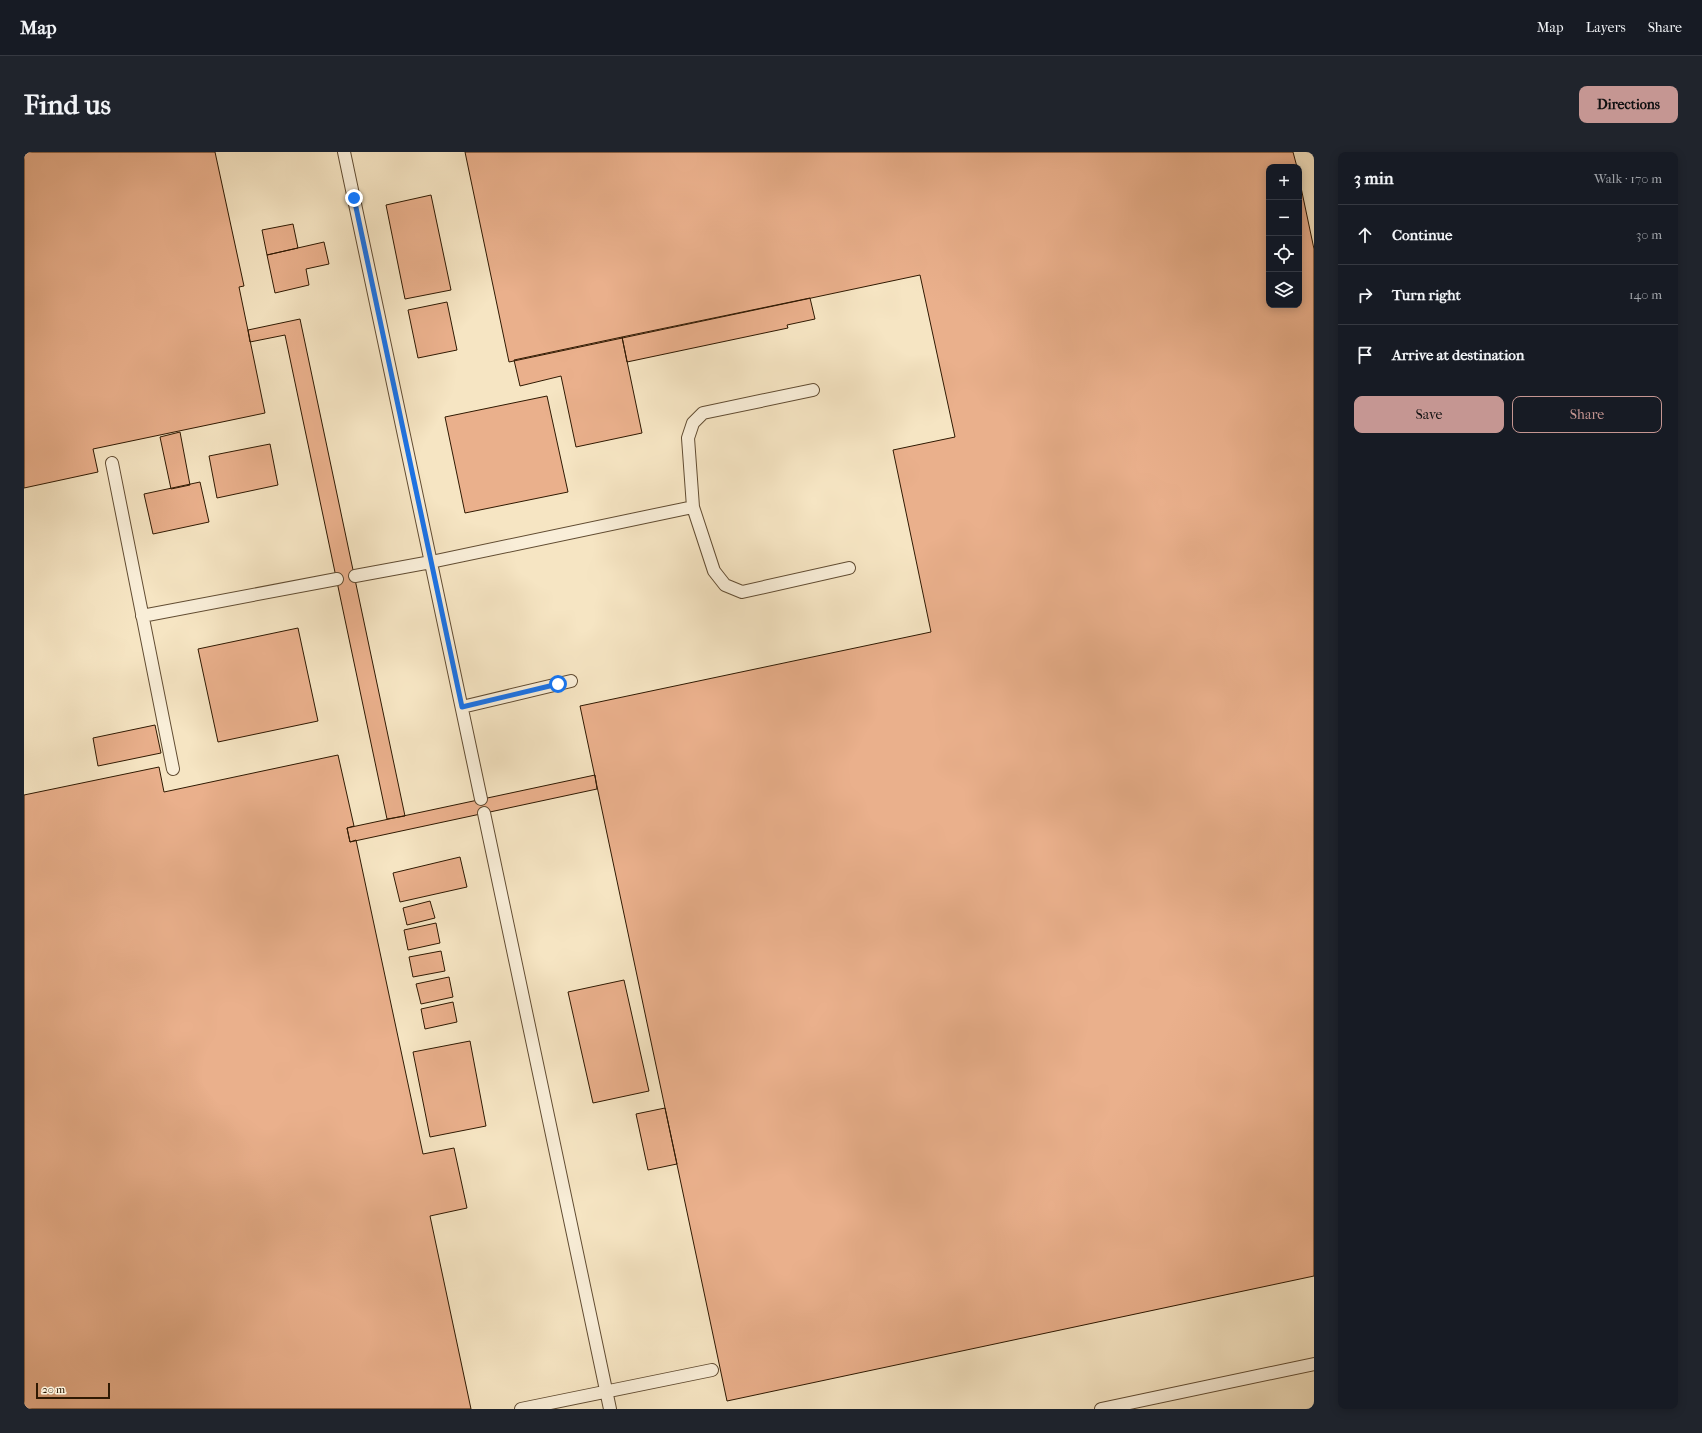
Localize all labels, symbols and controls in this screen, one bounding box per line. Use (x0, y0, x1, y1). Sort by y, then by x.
text: Map (20, 17, 56, 39)
text: Map (1537, 19, 1564, 36)
text: Layers (1586, 19, 1626, 36)
text: Share (1648, 19, 1682, 36)
button: Directions (1579, 86, 1678, 123)
text: Find us (24, 88, 111, 121)
map controls (1266, 164, 1302, 308)
button: + (1266, 164, 1302, 200)
text: 3 min (1354, 168, 1394, 188)
text: Walk · 170 m (1594, 171, 1662, 186)
route end (345, 189, 363, 207)
button: − (1266, 200, 1302, 236)
icon: ahead (1354, 224, 1376, 246)
text: Continue (1392, 226, 1452, 244)
text: 30 m (1636, 227, 1662, 242)
button: locate (1266, 236, 1302, 272)
button: layers (1266, 272, 1302, 308)
icon: right (1354, 284, 1376, 306)
text: Turn right (1392, 286, 1461, 304)
text: 140 m (1629, 287, 1662, 302)
icon: arrive (1354, 344, 1376, 366)
text: Arrive at destination (1392, 346, 1524, 364)
button: Save (1354, 396, 1504, 433)
button: Share (1512, 396, 1662, 433)
route start (549, 675, 567, 693)
scale bar (36, 1381, 110, 1400)
text: 20 m (42, 1383, 65, 1396)

